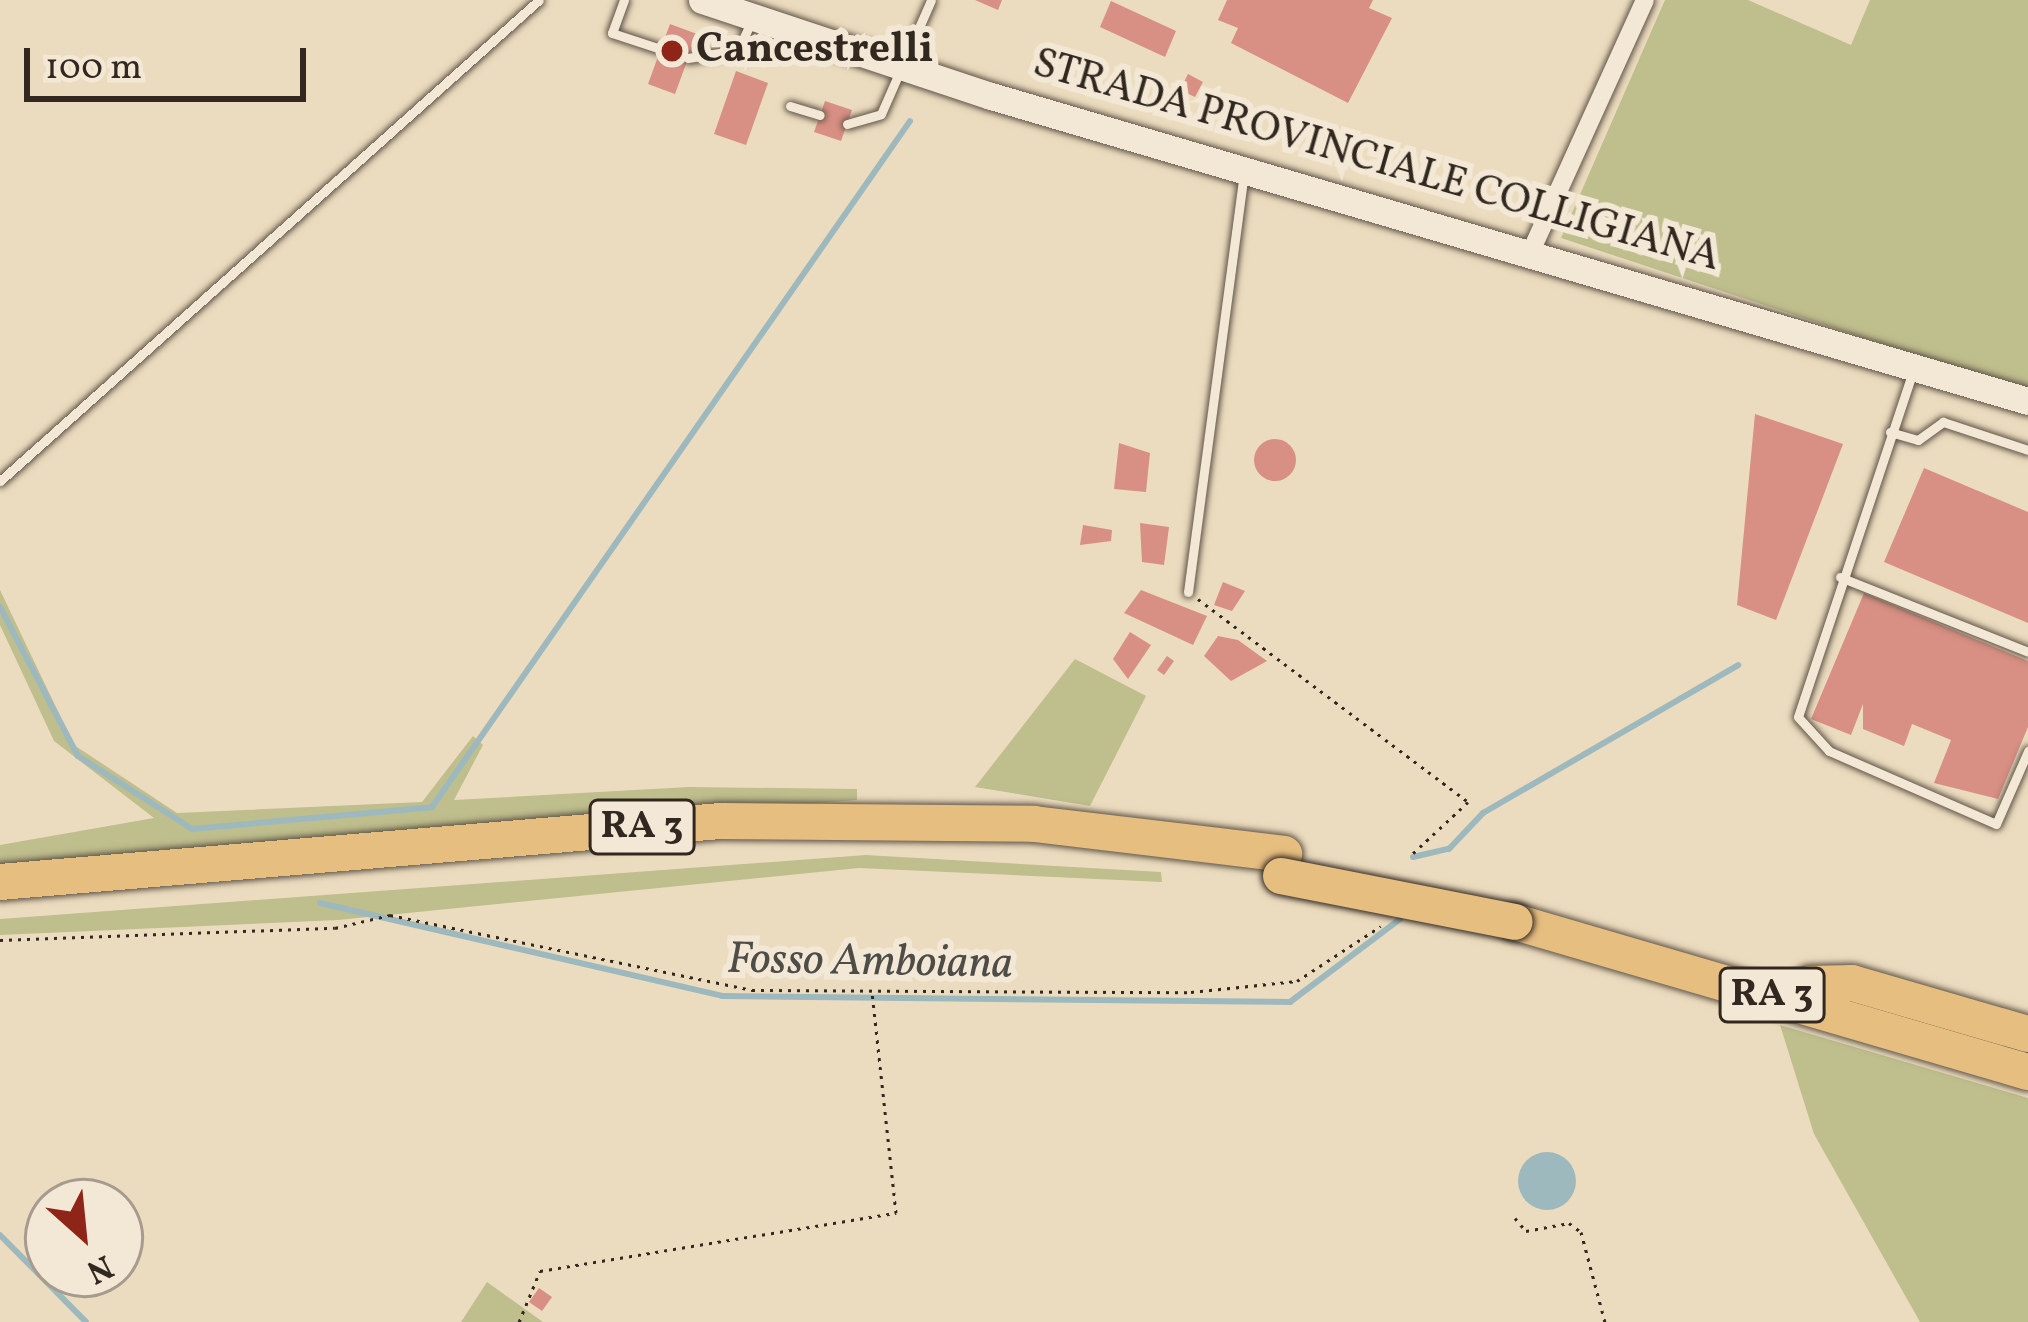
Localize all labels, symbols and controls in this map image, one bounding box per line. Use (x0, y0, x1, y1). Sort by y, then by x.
scale bar (30, 24, 312, 98)
place label: Cancestrelli (696, 26, 934, 76)
marker: Cancestrelli (659, 38, 685, 64)
street label: STRADA PROVINCIALE COLLIGIANA (1027, 40, 1725, 284)
text: 100 m (45, 44, 142, 94)
road number: RA 3 (588, 794, 696, 860)
water label: Fosso Amboiana (726, 934, 1014, 992)
road number: RA 3 (1718, 962, 1826, 1028)
north arrow (24, 1178, 144, 1298)
text: N (78, 1241, 120, 1293)

